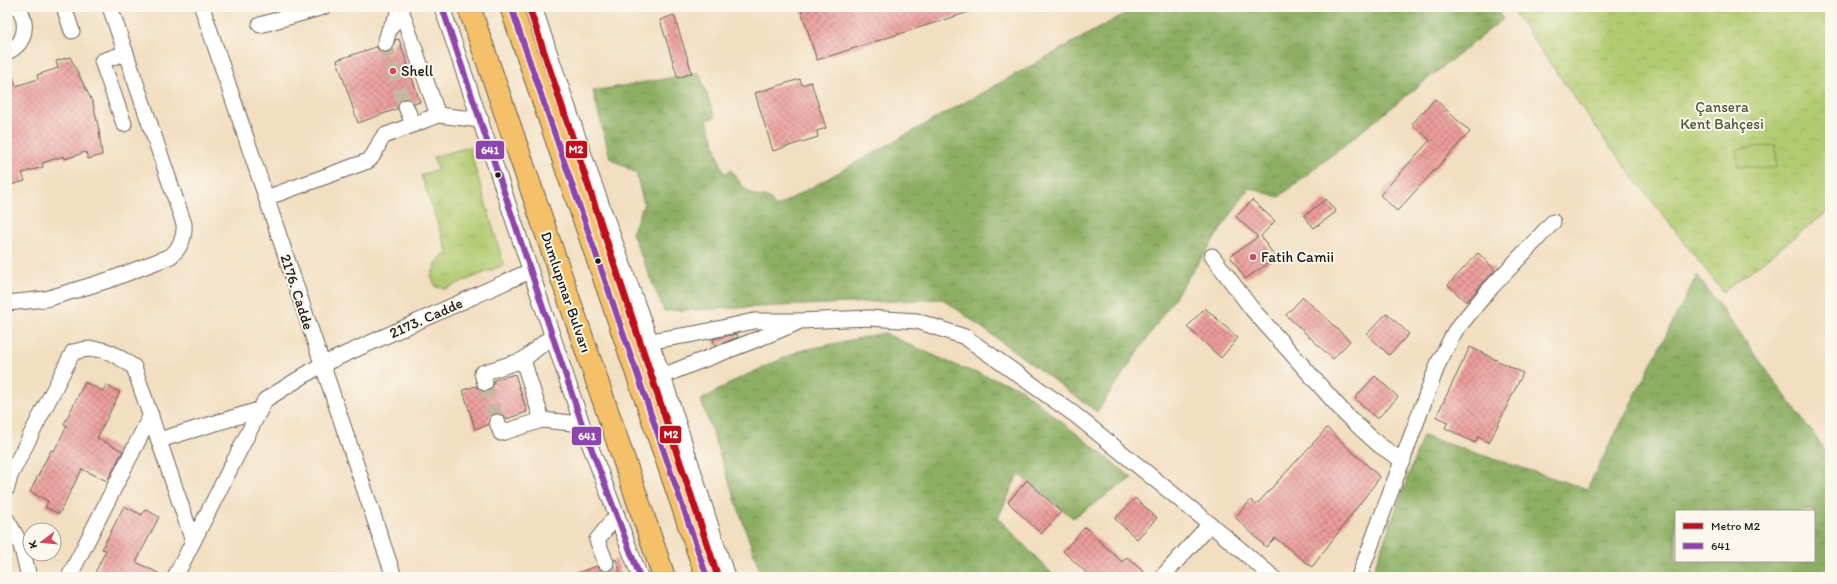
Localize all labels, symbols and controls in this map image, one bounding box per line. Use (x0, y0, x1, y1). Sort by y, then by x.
place label: Shell (401, 62, 434, 80)
marker: Shell (388, 66, 398, 76)
park label: Çansera Kent Bahçesi (1680, 98, 1764, 133)
line badge: 641 (475, 140, 505, 160)
line badge: M2 (565, 140, 588, 159)
text: M2 (569, 143, 583, 156)
text: 641 (481, 144, 500, 157)
unlabelled marker (493, 170, 503, 180)
street label: Dumlupınar Bulvarı (537, 229, 595, 355)
place label: Fatih Camii (1261, 248, 1334, 266)
street label: 2176. Cadde (276, 252, 318, 332)
marker: Fatih Camii (1248, 252, 1258, 262)
unlabelled marker (593, 256, 603, 266)
street label: 2173. Cadde (387, 294, 465, 342)
line badge: M2 (659, 425, 682, 444)
line badge: 641 (571, 426, 602, 446)
text: M2 (664, 428, 678, 441)
text: 641 (578, 430, 597, 443)
legend (1675, 510, 1815, 562)
text: Metro M2 (1711, 519, 1761, 533)
north arrow (22, 522, 62, 562)
text: K (25, 539, 40, 550)
text: 641 (1711, 539, 1731, 553)

